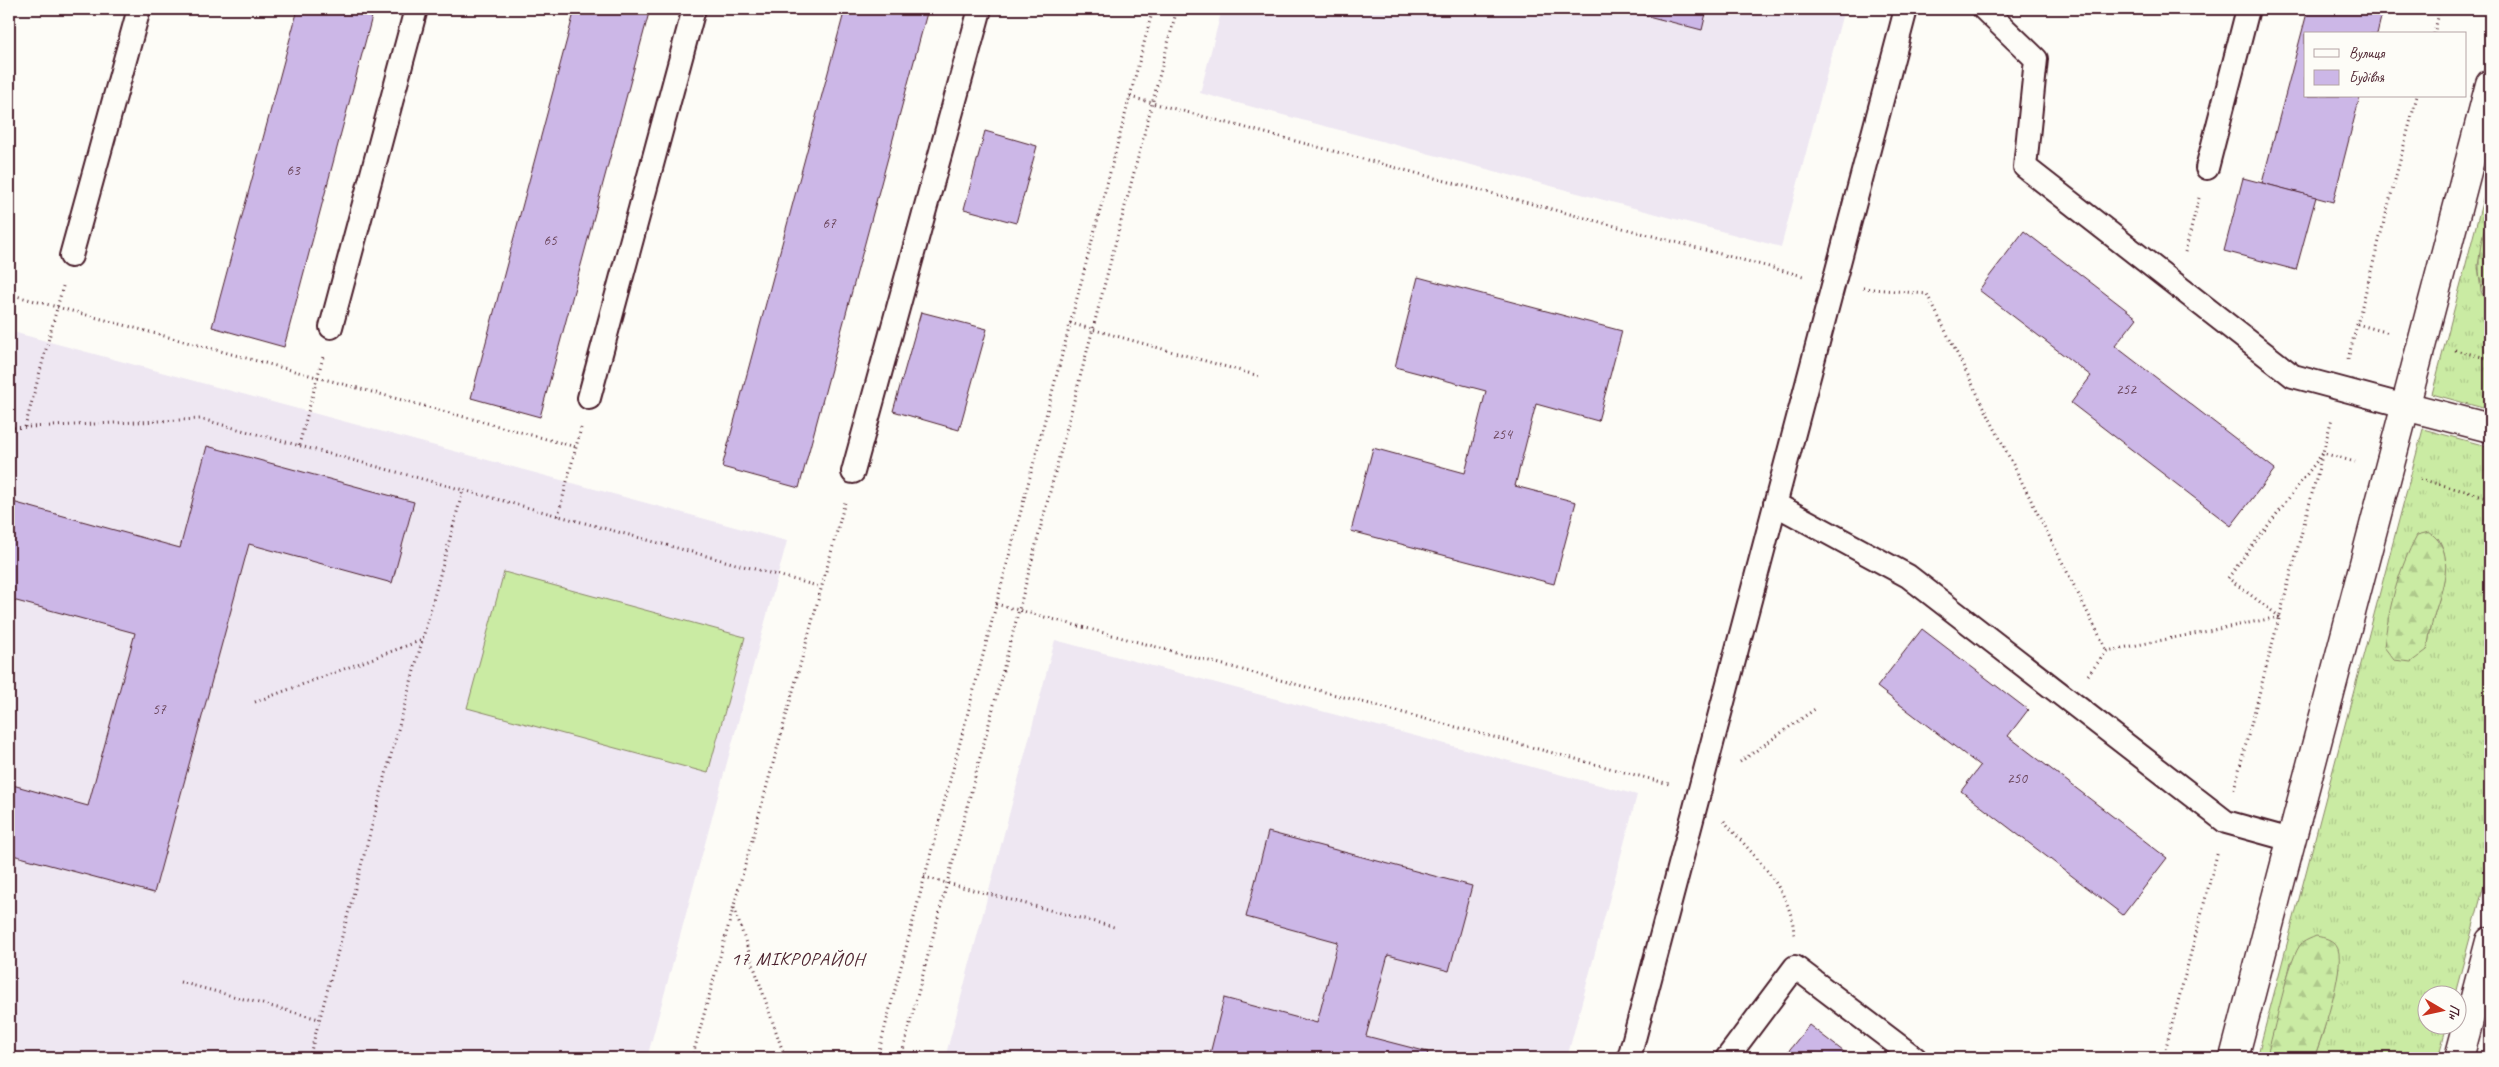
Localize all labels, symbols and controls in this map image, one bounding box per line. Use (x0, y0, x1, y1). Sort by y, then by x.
legend (2304, 32, 2466, 98)
text: Вулиця (2349, 44, 2386, 63)
text: Будівля (2349, 68, 2384, 87)
house number: 63 (286, 161, 301, 180)
house number: 67 (822, 214, 837, 233)
house number: 65 (543, 231, 558, 250)
house number: 252 (2116, 380, 2137, 399)
house number: 254 (1492, 425, 1513, 444)
house number: 57 (152, 700, 167, 719)
house number: 250 (2007, 769, 2028, 788)
district label: 17 МІКРОРАЙОН (731, 947, 867, 971)
north arrow (2416, 984, 2466, 1034)
text: Пн (2445, 1003, 2464, 1021)

